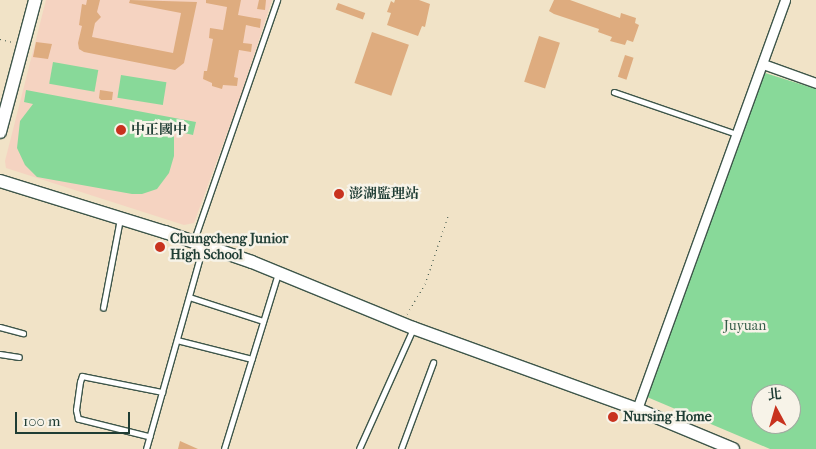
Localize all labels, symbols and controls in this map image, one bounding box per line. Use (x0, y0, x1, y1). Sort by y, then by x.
place label: 中正國中 (131, 122, 187, 138)
marker: 中正國中 (115, 124, 127, 136)
place label: 澎湖監理站 (349, 186, 419, 202)
marker: 澎湖監理站 (333, 188, 345, 200)
place label: Chungcheng Junior High School (170, 231, 288, 264)
marker: Chungcheng Junior High School (154, 241, 166, 253)
park label: Juyuan (724, 318, 766, 334)
north arrow (751, 384, 801, 434)
text: 北 (767, 385, 782, 404)
scale bar (18, 402, 132, 434)
place label: Nursing Home (623, 409, 712, 425)
marker: Nursing Home (607, 411, 619, 423)
text: 100 m (23, 412, 61, 430)

